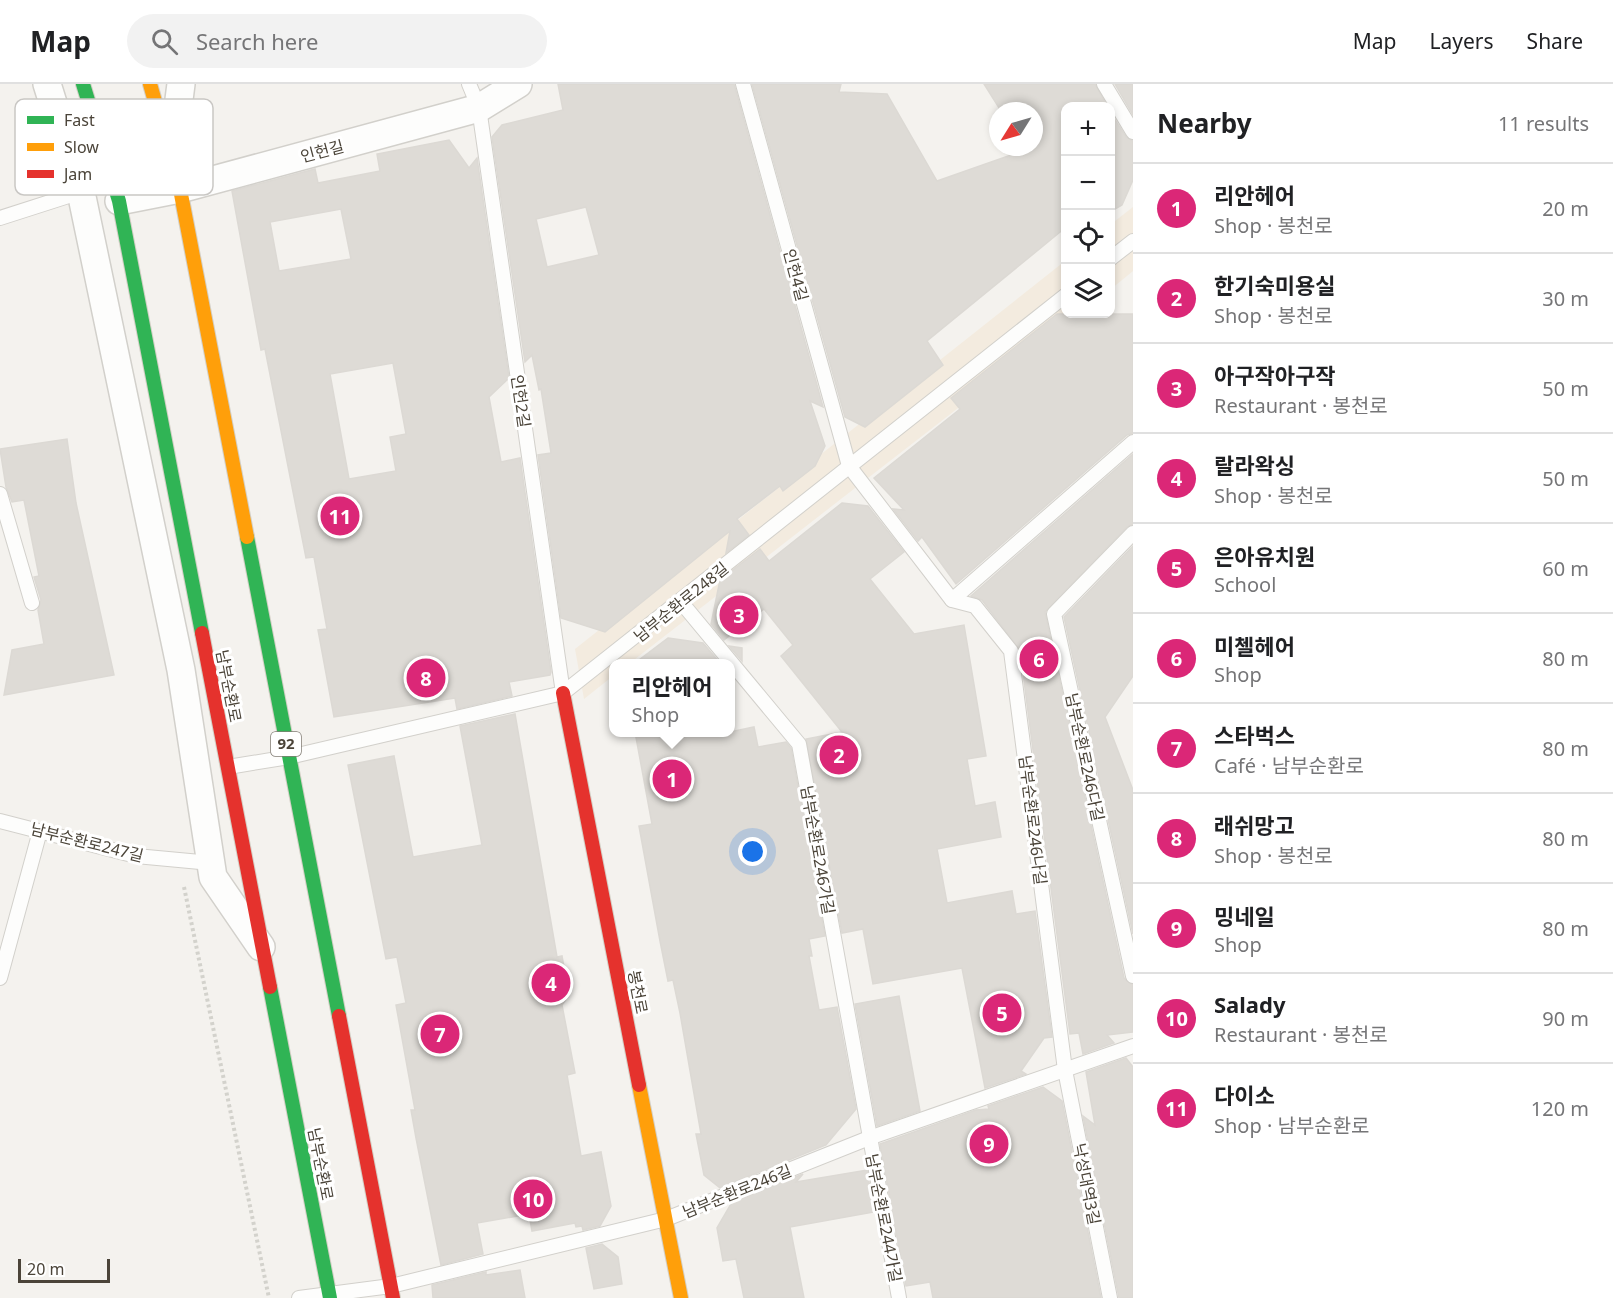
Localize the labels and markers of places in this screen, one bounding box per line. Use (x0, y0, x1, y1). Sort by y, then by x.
pin: 11 (320, 494, 360, 538)
pin: 3 (720, 592, 758, 638)
pin: 6 (1020, 636, 1058, 682)
pin: 8 (406, 656, 446, 700)
pin: 2 (820, 732, 858, 778)
pin: 1 (652, 756, 692, 802)
pin: 4 (532, 960, 570, 1006)
pin: 5 (982, 990, 1022, 1036)
pin: 7 (420, 1012, 460, 1056)
pin: 9 (970, 1122, 1008, 1166)
pin: 10 (514, 1176, 552, 1222)

